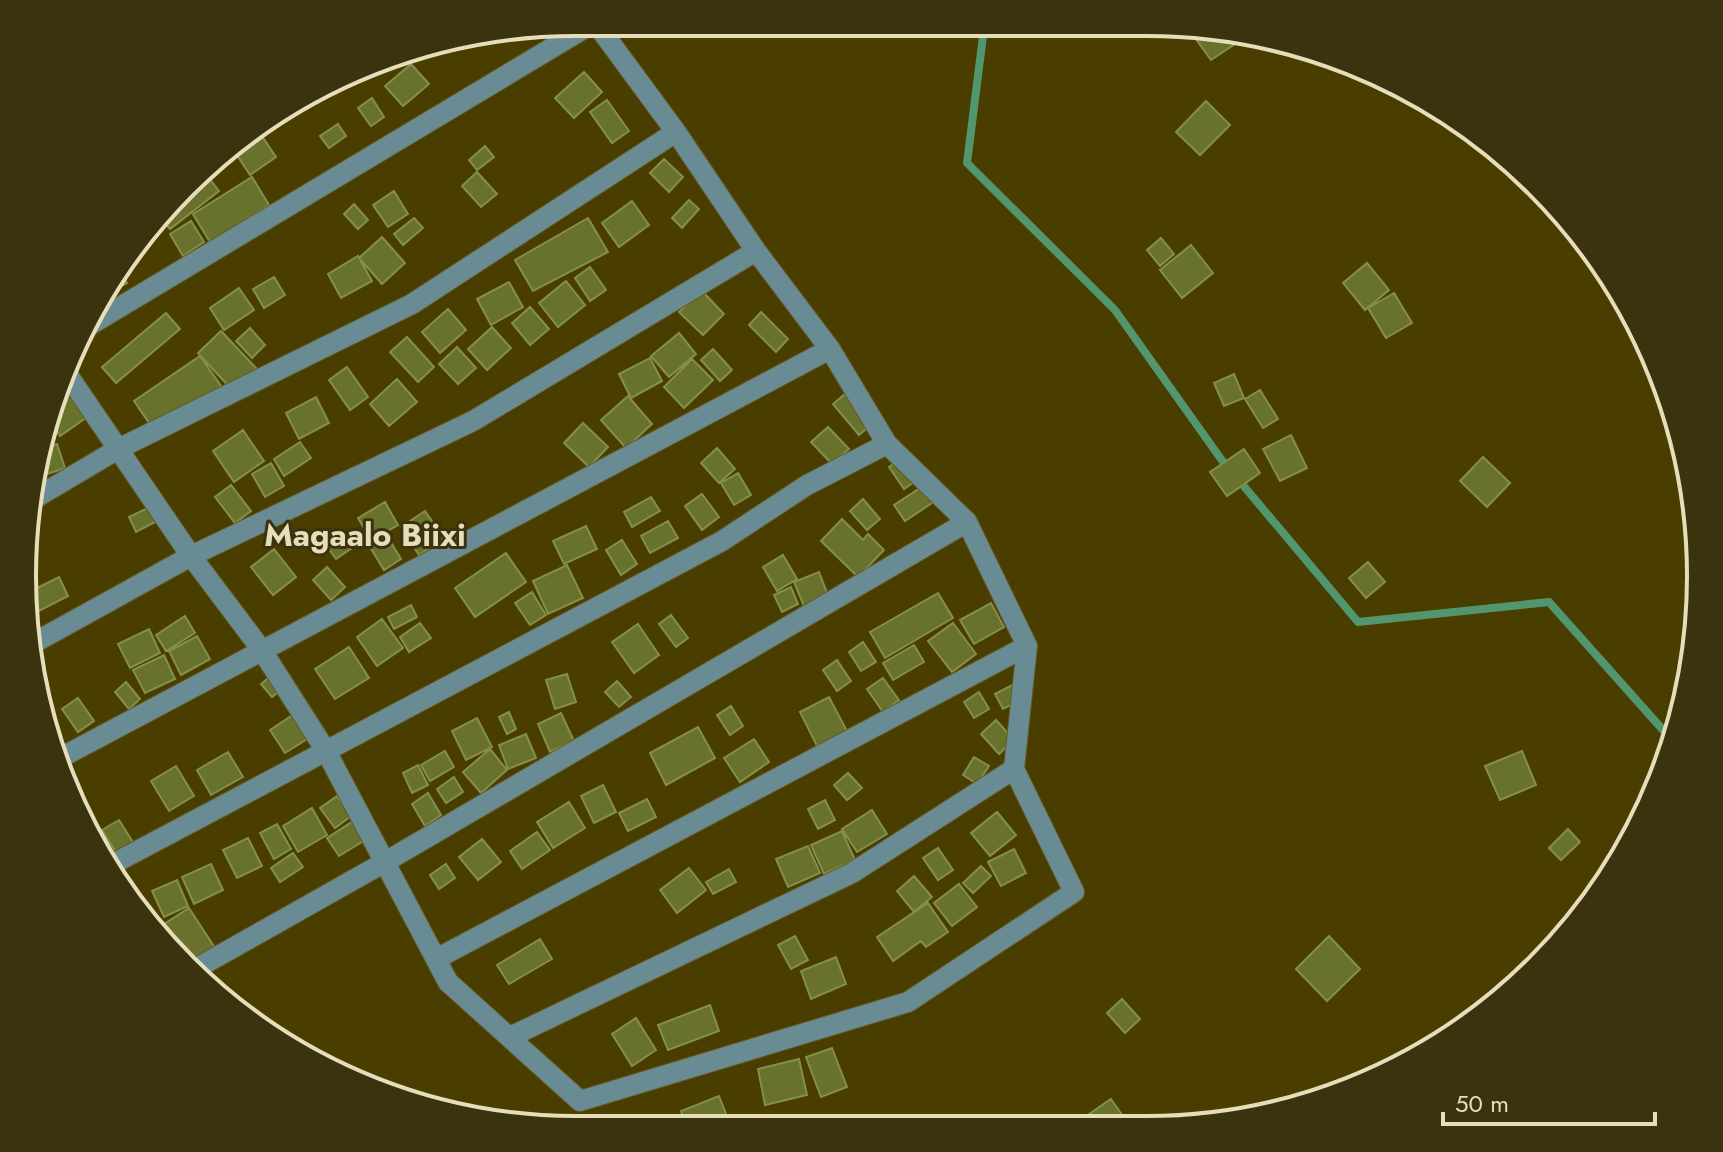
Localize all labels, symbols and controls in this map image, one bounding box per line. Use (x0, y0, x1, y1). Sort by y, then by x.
district label: Magaalo Biixi (264, 512, 466, 558)
scale bar (1443, 1076, 1655, 1126)
text: 50 m (1455, 1086, 1509, 1121)

